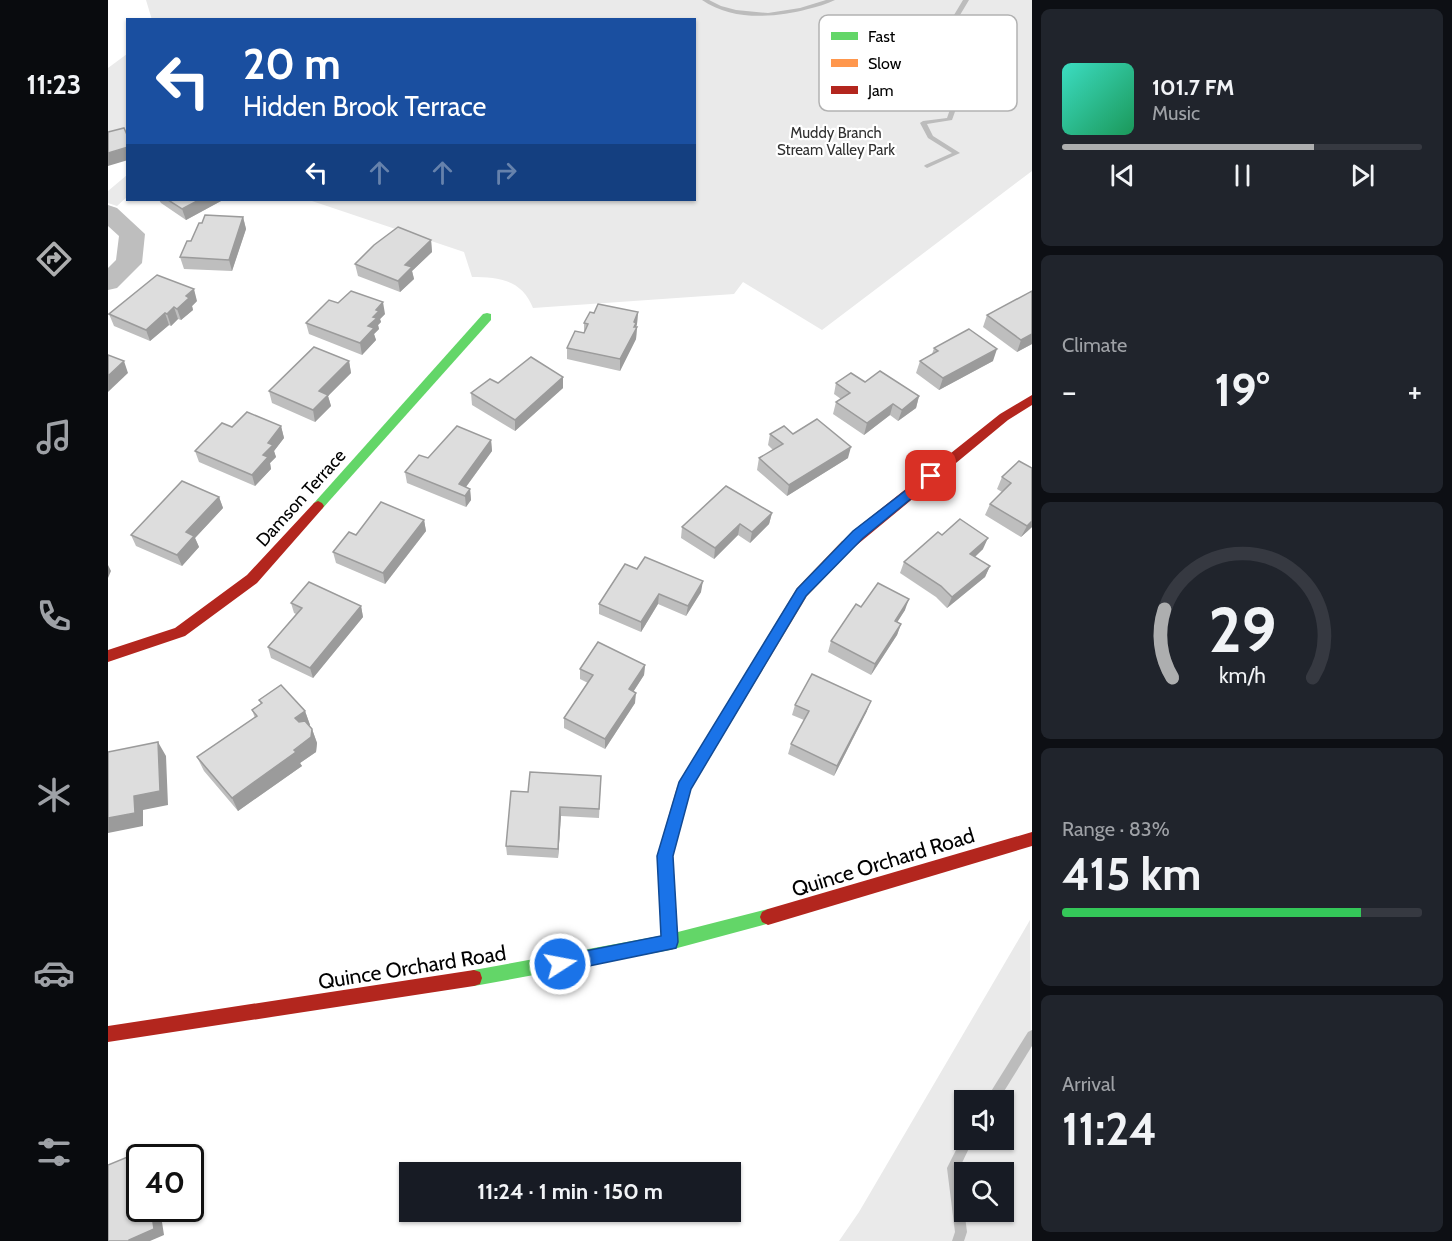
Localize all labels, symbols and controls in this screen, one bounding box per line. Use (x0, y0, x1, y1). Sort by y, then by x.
legend (819, 15, 1017, 111)
text: Fast (868, 27, 896, 46)
text: 20 m (243, 38, 341, 90)
icon: left (144, 42, 222, 120)
text: Slow (868, 54, 902, 73)
text: 11:23 (27, 68, 81, 101)
text: 101.7 FM (1152, 74, 1234, 101)
text: Jam (867, 81, 894, 100)
text: Hidden Brook Terrace (243, 90, 486, 123)
text: Music (1152, 101, 1200, 125)
park label: Muddy Branch Stream Valley Park (777, 124, 895, 159)
icon: left (300, 156, 333, 189)
icon: ahead (363, 156, 396, 189)
icon: ahead (426, 156, 459, 189)
icon: right (489, 156, 522, 189)
icon: previous (1106, 159, 1139, 192)
icon: pause (1226, 159, 1259, 192)
icon: next (1346, 159, 1379, 192)
icon: directions (33, 238, 75, 280)
text: Climate (1062, 333, 1127, 357)
text: 19° (1215, 363, 1269, 417)
text: − (1062, 371, 1077, 411)
text: + (1407, 371, 1422, 411)
icon: music (33, 416, 75, 458)
street label: Damson Terrace (252, 445, 350, 551)
pin (905, 450, 956, 501)
icon: arrive (914, 459, 947, 492)
text: 29 (1208, 592, 1276, 668)
icon: phone (33, 595, 75, 637)
text: km/h (1219, 662, 1265, 688)
icon: climate (33, 774, 75, 816)
text: Range · 83% (1062, 817, 1170, 841)
street label: Quince Orchard Road (789, 822, 977, 902)
text: 415 km (1062, 847, 1201, 901)
position arrow (528, 932, 592, 996)
street label: Quince Orchard Road (316, 940, 508, 994)
icon: car (33, 952, 75, 994)
text: Arrival (1062, 1072, 1115, 1096)
map controls (954, 1090, 1014, 1222)
button: sound (954, 1090, 1014, 1150)
text: 11:24 (1062, 1102, 1157, 1156)
icon: filters (33, 1131, 75, 1173)
speed limit sign: 40 (126, 1144, 204, 1222)
button: search (954, 1162, 1014, 1222)
text: 11:24 · 1 min · 150 m (477, 1178, 663, 1205)

